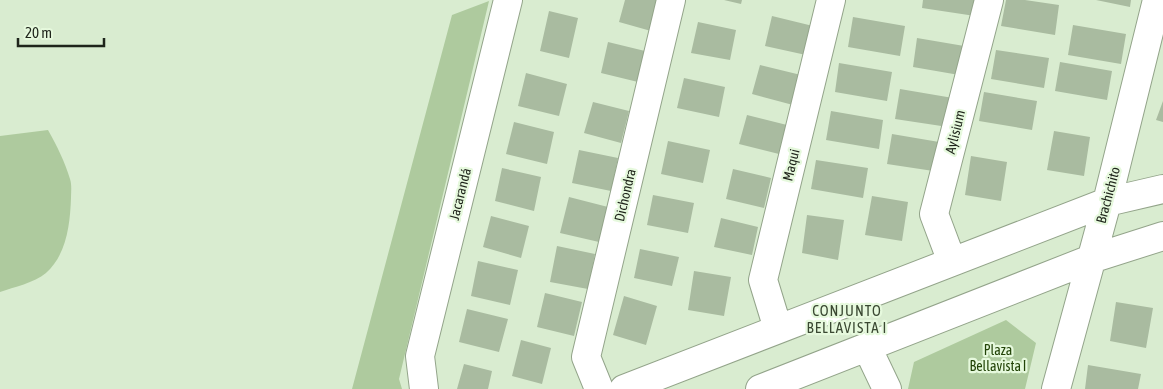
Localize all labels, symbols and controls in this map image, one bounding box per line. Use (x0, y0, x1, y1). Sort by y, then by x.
scale bar (18, 15, 104, 47)
text: 20 m (25, 24, 52, 41)
street label: Aylisium (942, 108, 968, 156)
street label: Maqui (779, 147, 803, 183)
street label: Brachichito (1093, 165, 1123, 225)
street label: Jacarandá (446, 166, 474, 222)
street label: Dichondra (611, 167, 639, 223)
district label: CONJUNTO BELLAVISTA I (807, 302, 887, 336)
park label: Plaza Bellavista I (970, 342, 1026, 374)

